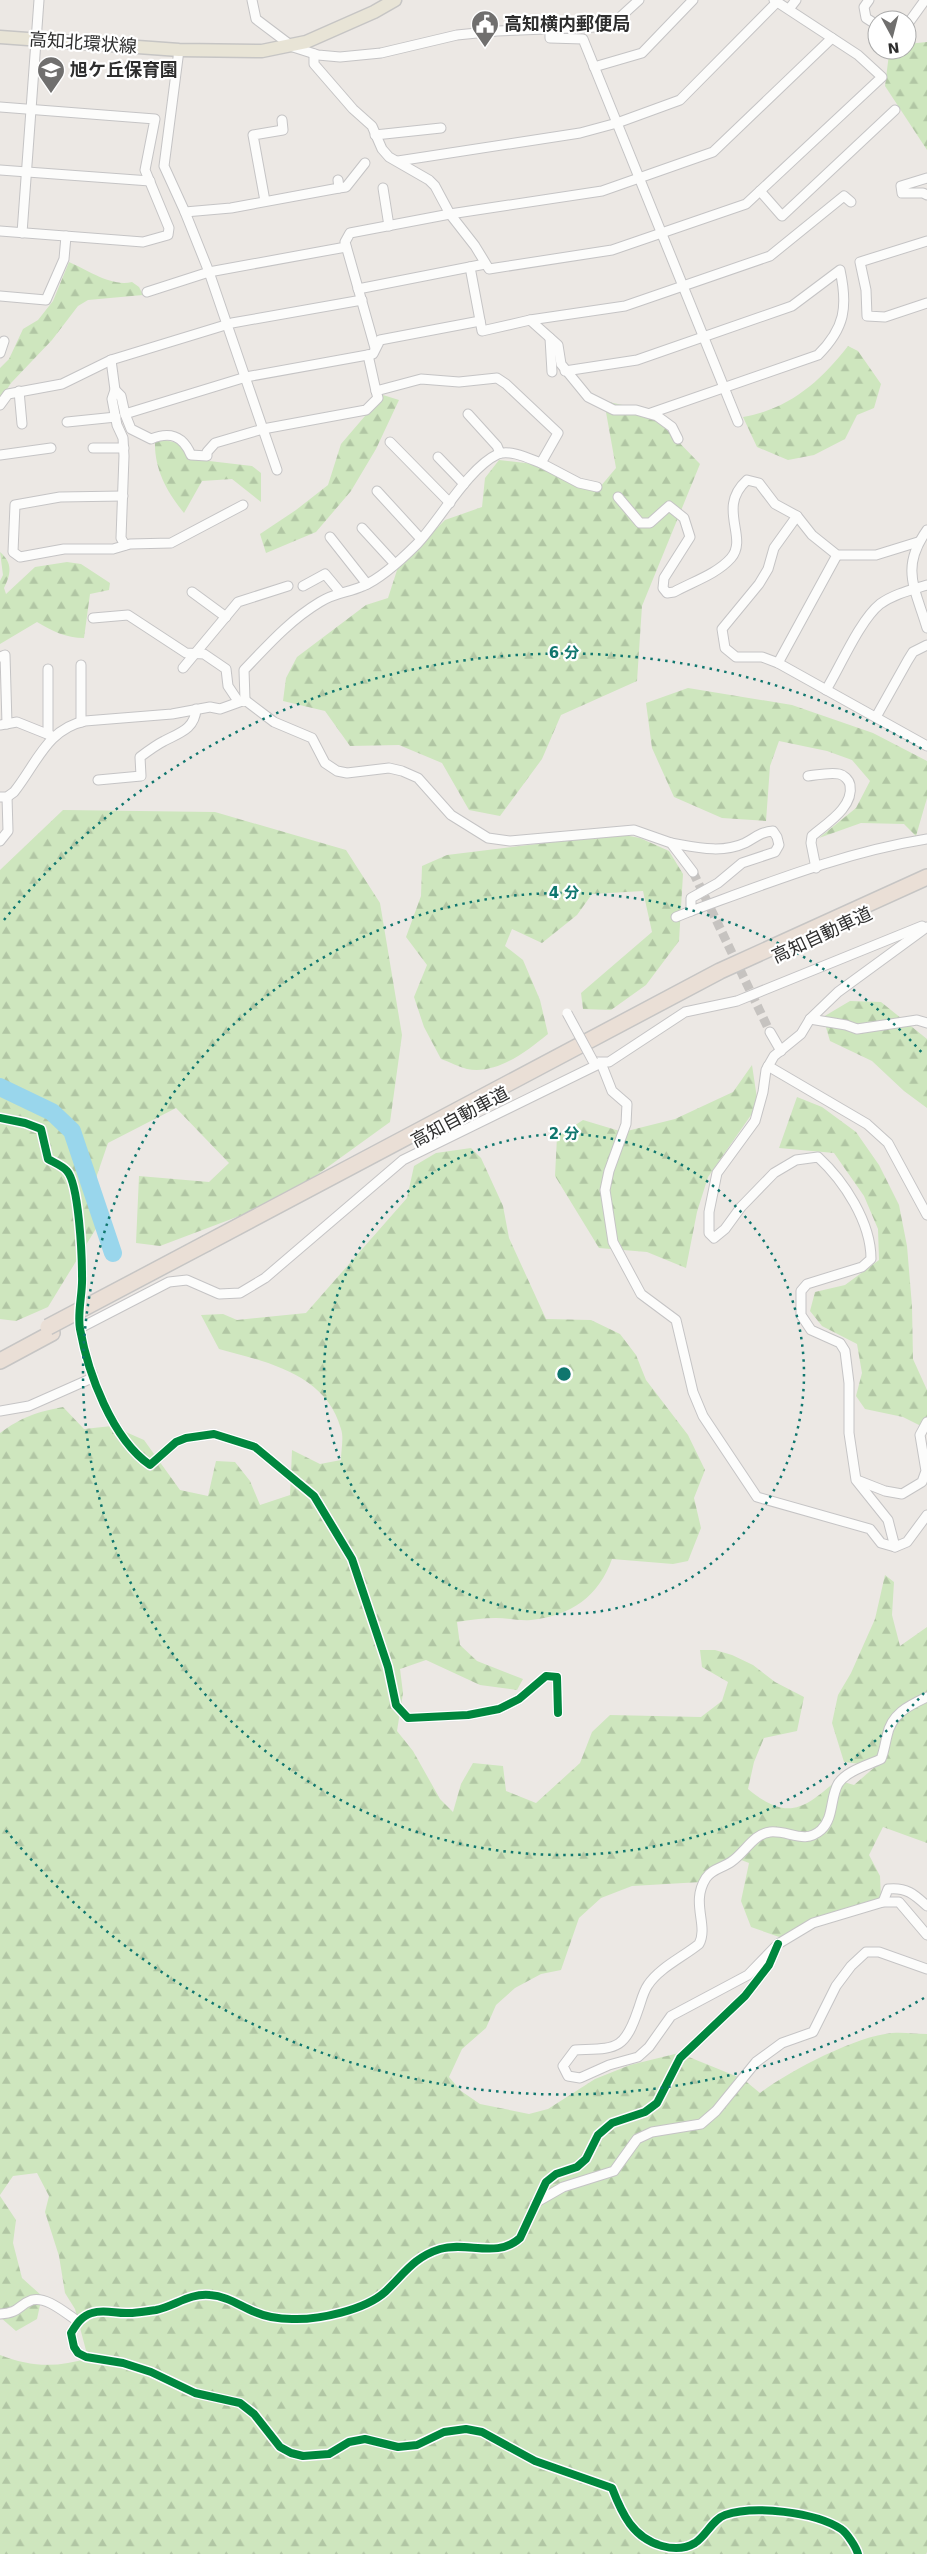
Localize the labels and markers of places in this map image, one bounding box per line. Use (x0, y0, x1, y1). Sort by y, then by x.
public building icon: 高知横内郵便局 (470, 9, 500, 48)
place label: 高知横内郵便局 (504, 13, 630, 34)
school or university icon: 旭ケ丘保育園 (36, 55, 66, 94)
place label: 旭ケ丘保育園 (70, 59, 178, 80)
centre of rings (555, 1365, 573, 1383)

